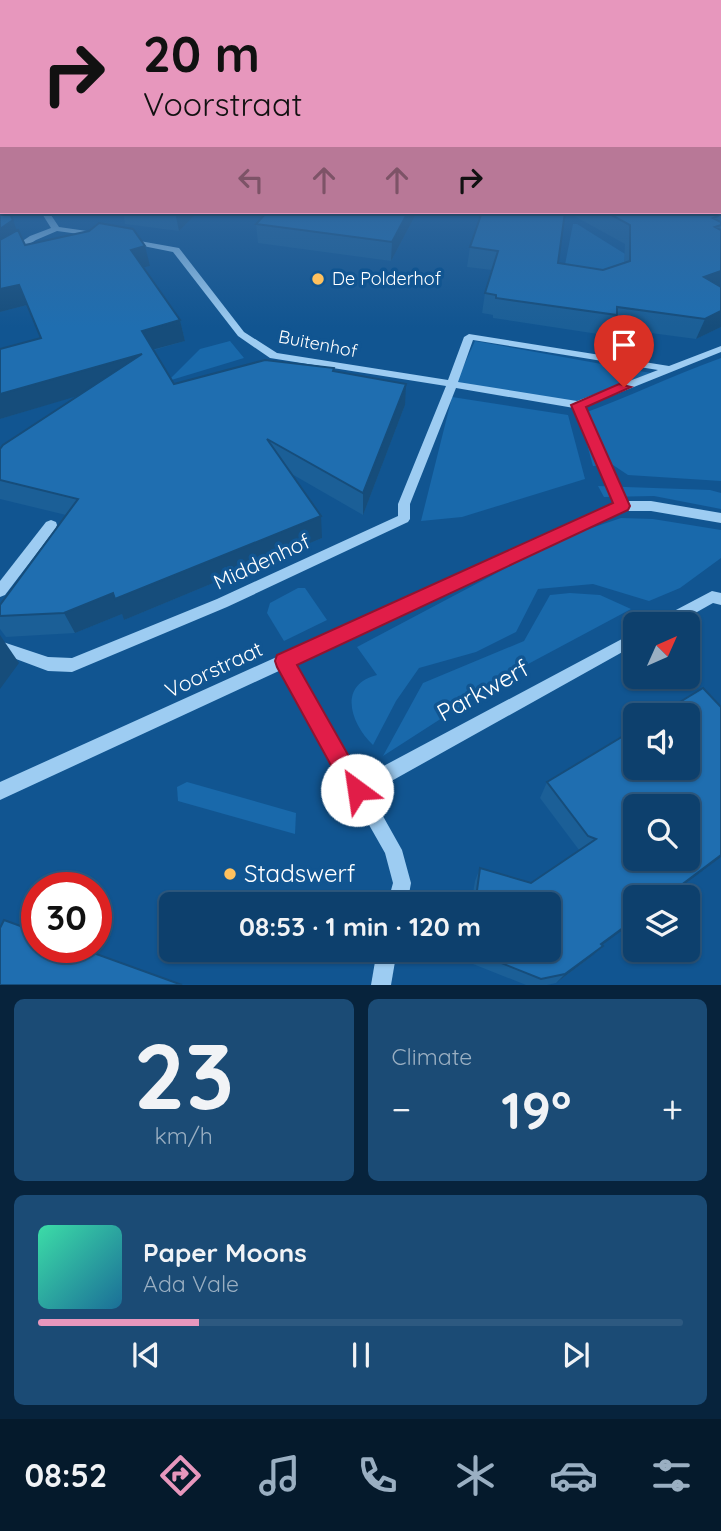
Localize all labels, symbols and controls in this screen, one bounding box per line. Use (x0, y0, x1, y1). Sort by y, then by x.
text: 20 m (143, 23, 260, 84)
icon: right (28, 28, 119, 119)
text: Voorstraat (143, 84, 302, 124)
icon: left (232, 161, 270, 199)
icon: ahead (305, 161, 343, 199)
icon: ahead (378, 161, 416, 199)
icon: right (451, 161, 489, 199)
place label: De Polderhof (332, 267, 442, 290)
marker: De Polderhof (310, 271, 326, 287)
pin (594, 315, 654, 387)
street label: Buitenhof (277, 325, 360, 363)
icon: arrive (605, 326, 643, 364)
street label: Middenhof (209, 527, 314, 595)
north arrow (623, 612, 700, 690)
map controls (623, 612, 700, 962)
street label: Voorstraat (161, 635, 266, 703)
street label: Parkwerf (431, 653, 534, 728)
button: sound (623, 703, 700, 780)
position arrow (320, 753, 394, 827)
button: search (623, 794, 700, 871)
place label: Stadswerf (244, 858, 356, 888)
marker: Stadswerf (222, 866, 238, 882)
speed limit sign: 30 (21, 872, 112, 963)
button: layers (623, 885, 700, 962)
text: 08:53 · 1 min · 120 m (239, 910, 481, 943)
text: 23 (133, 1018, 234, 1132)
text: Climate (392, 1042, 472, 1071)
text: 19° (501, 1077, 572, 1142)
text: − (392, 1085, 411, 1133)
text: + (662, 1085, 683, 1133)
text: km/h (155, 1121, 213, 1150)
text: Paper Moons (143, 1236, 307, 1269)
text: Ada Vale (143, 1269, 239, 1298)
icon: previous (127, 1336, 165, 1374)
icon: pause (342, 1336, 380, 1374)
icon: next (557, 1336, 595, 1374)
icon: directions (156, 1451, 205, 1500)
icon: music (255, 1451, 304, 1500)
icon: phone (353, 1451, 402, 1500)
icon: climate (451, 1451, 500, 1500)
icon: car (549, 1451, 598, 1500)
icon: filters (647, 1451, 696, 1500)
text: 08:52 (25, 1455, 107, 1495)

